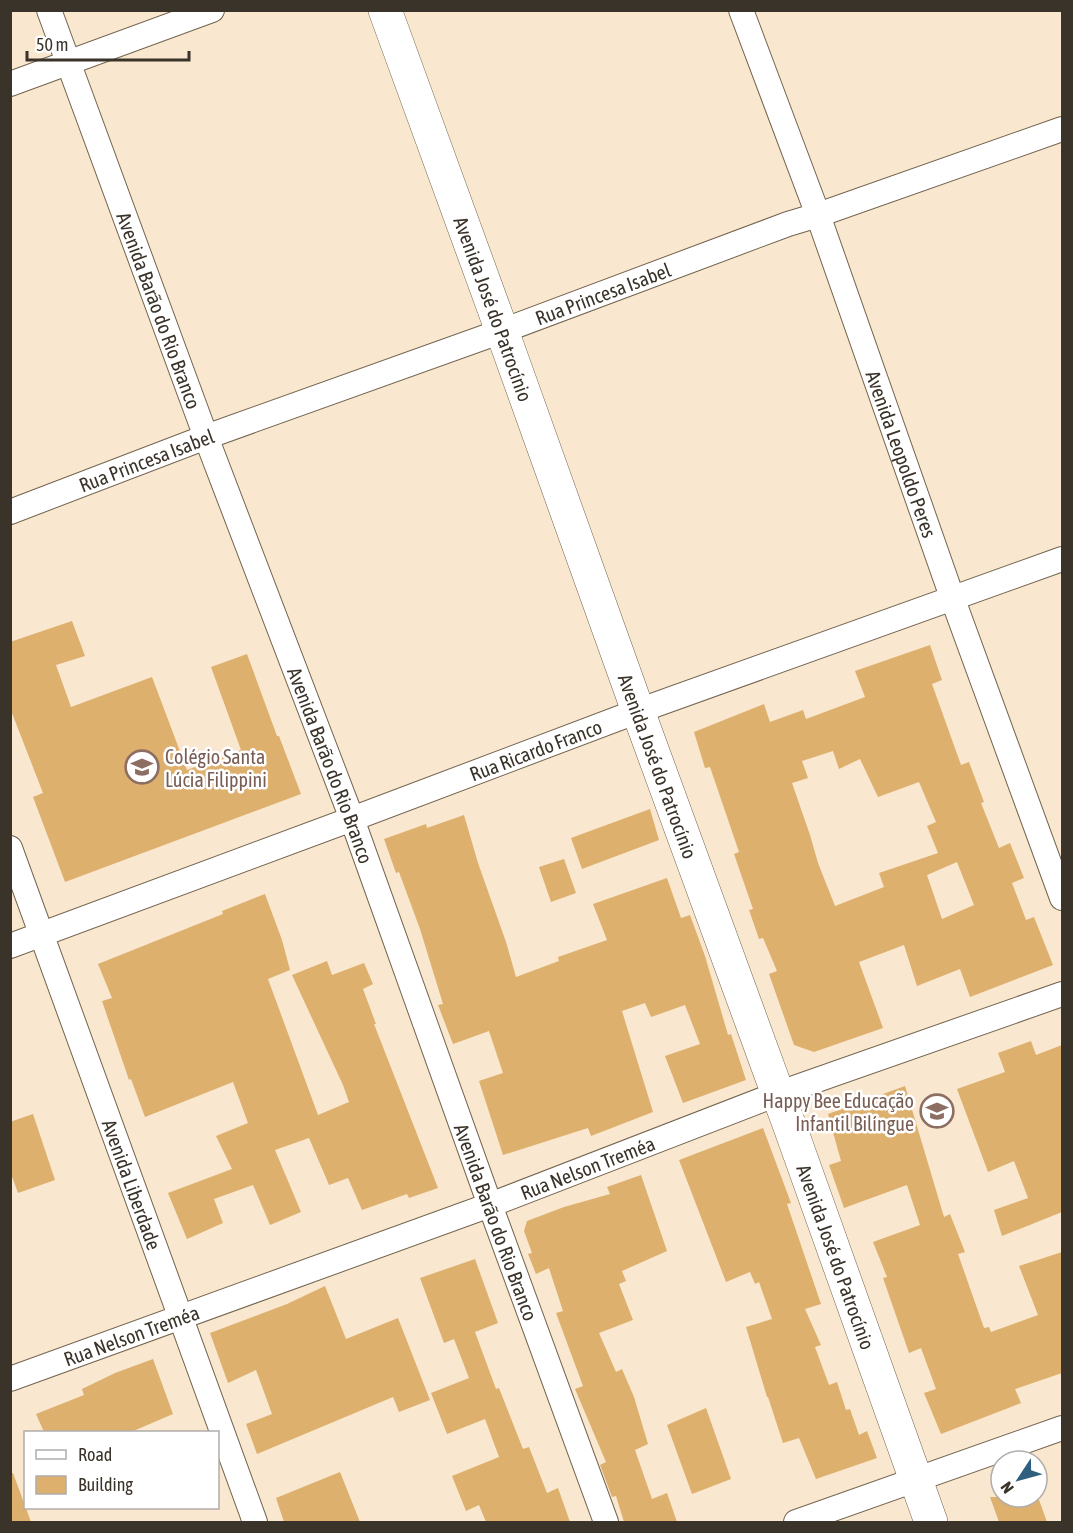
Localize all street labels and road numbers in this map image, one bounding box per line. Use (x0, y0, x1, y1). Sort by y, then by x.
street label: Avenida Barão do Rio Branco (113, 209, 206, 412)
street label: Avenida José do Patrocínio (450, 213, 538, 404)
street label: Rua Princesa Isabel (532, 257, 674, 329)
street label: Avenida Leopoldo Peres (862, 367, 942, 540)
street label: Rua Princesa Isabel (76, 423, 218, 496)
street label: Avenida Barão do Rio Branco (283, 664, 378, 866)
street label: Avenida José do Patrocínio (614, 671, 702, 862)
street label: Rua Ricardo Franco (466, 714, 605, 785)
street label: Avenida Liberdade (98, 1116, 167, 1253)
street label: Avenida Barão do Rio Branco (450, 1120, 543, 1324)
street label: Rua Nelson Treméa (517, 1131, 658, 1204)
street label: Avenida José do Patrocínio (793, 1161, 880, 1352)
street label: Rua Nelson Treméa (60, 1300, 202, 1370)

